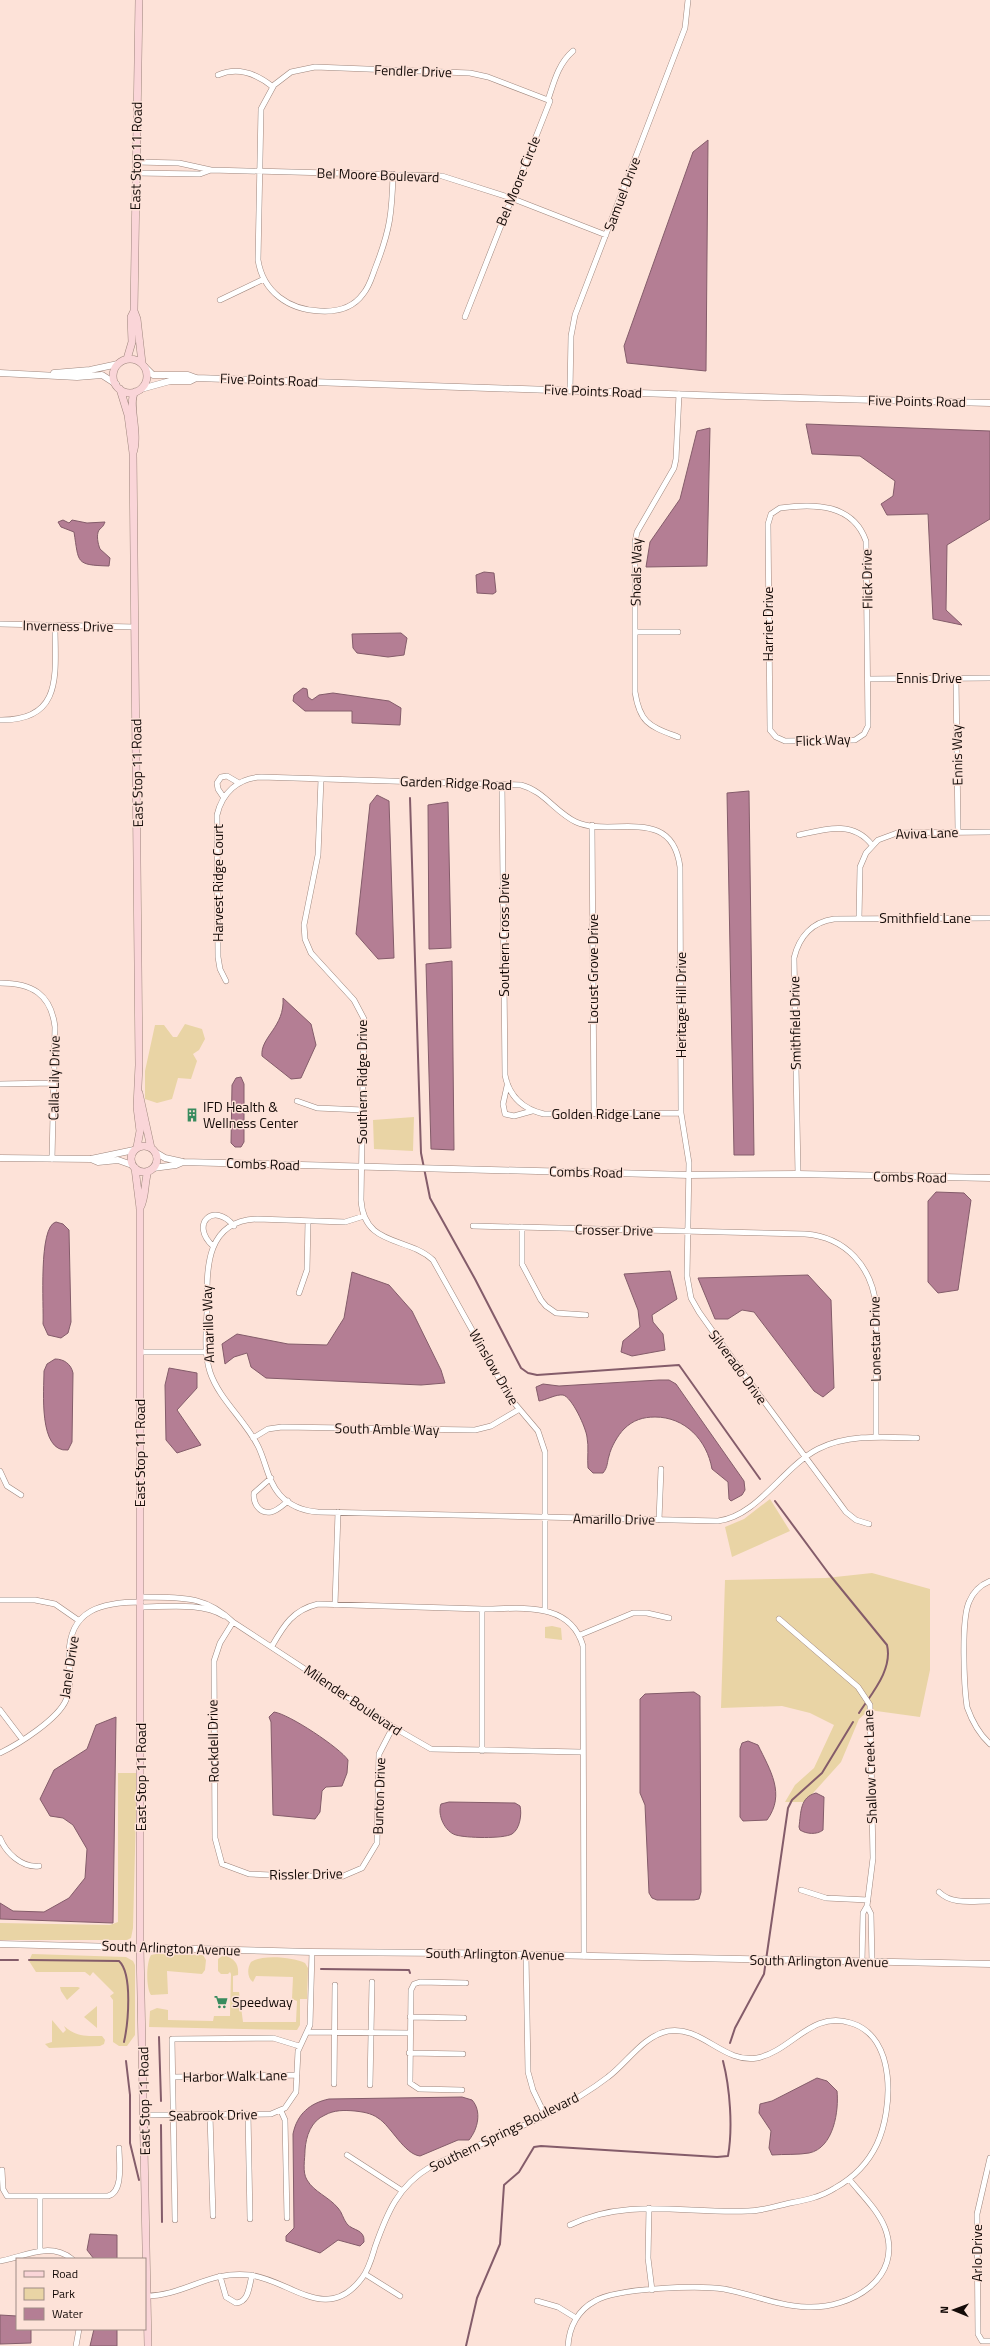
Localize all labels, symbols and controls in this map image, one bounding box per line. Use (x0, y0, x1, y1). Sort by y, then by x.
street label: Fendler Drive (374, 59, 452, 82)
street label: East Stop 11 Road (124, 102, 147, 210)
street label: Bel Moore Circle (490, 133, 545, 229)
street label: Samuel Drive (598, 154, 645, 234)
street label: Bel Moore Boulevard (316, 162, 440, 187)
street label: Five Points Road (220, 367, 318, 392)
street label: Five Points Road (544, 378, 642, 403)
street label: Five Points Road (868, 389, 966, 412)
street label: Shoals Way (624, 537, 647, 606)
street label: Flick Drive (855, 549, 878, 609)
street label: Harriet Drive (757, 587, 778, 661)
street label: Inverness Drive (22, 614, 114, 637)
street label: Ennis Drive (896, 667, 962, 688)
street label: East Stop 11 Road (125, 719, 148, 827)
street label: Ennis Way (945, 724, 968, 786)
street label: Flick Way (795, 728, 851, 751)
street label: Garden Ridge Road (400, 770, 512, 795)
street label: Aviva Lane (895, 821, 959, 844)
street label: Harvest Ridge Court (207, 824, 228, 942)
street label: Southern Cross Drive (493, 873, 514, 997)
street label: Smithfield Lane (879, 907, 971, 928)
street label: Locust Grove Drive (582, 914, 603, 1024)
street label: Heritage Hill Drive (670, 952, 691, 1058)
street label: Smithfield Drive (783, 976, 806, 1070)
street label: Southern Ridge Drive (351, 1020, 372, 1144)
street label: Calla Lily Drive (42, 1035, 65, 1121)
place label: IFD Health & Wellness Center (203, 1096, 298, 1133)
street label: Golden Ridge Lane (551, 1103, 661, 1124)
building icon: IFD Health & Wellness Center (184, 1107, 200, 1123)
street label: Combs Road (226, 1152, 300, 1175)
street label: Combs Road (549, 1160, 623, 1183)
street label: Combs Road (873, 1165, 947, 1188)
street label: Crosser Drive (575, 1218, 653, 1241)
street label: Amarillo Way (196, 1285, 219, 1363)
street label: Lonestar Drive (863, 1296, 886, 1382)
street label: Winslow Drive (464, 1325, 525, 1409)
street label: Silverado Drive (704, 1325, 773, 1408)
street label: East Stop 11 Road (129, 1399, 150, 1507)
street label: South Amble Way (335, 1417, 440, 1440)
street label: Amarillo Drive (573, 1507, 655, 1530)
street label: Janel Drive (53, 1634, 84, 1699)
street label: Milender Boulevard (300, 1659, 407, 1740)
street label: Rockdell Drive (201, 1699, 224, 1783)
street label: Shallow Creek Lane (857, 1710, 882, 1824)
street label: East Stop 11 Road (130, 1723, 151, 1831)
street label: Bunton Drive (367, 1757, 390, 1835)
street label: Rissler Drive (269, 1862, 343, 1885)
street label: South Arlington Avenue (101, 1935, 241, 1960)
street label: South Arlington Avenue (425, 1942, 565, 1965)
street label: South Arlington Avenue (749, 1949, 889, 1972)
place label: Speedway (232, 1991, 293, 2012)
supermarket icon: Speedway (213, 1994, 229, 2010)
street label: East Stop 11 Road (132, 2047, 155, 2155)
street label: Harbor Walk Lane (183, 2064, 287, 2087)
street label: Southern Springs Boulevard (426, 2086, 582, 2177)
street label: Seabrook Drive (168, 2103, 258, 2126)
street label: Arlo Drive (966, 2224, 987, 2282)
legend (16, 2258, 146, 2330)
text: Road (52, 2264, 78, 2283)
text: Park (52, 2284, 75, 2303)
north arrow (934, 2290, 974, 2330)
text: Water (52, 2304, 83, 2323)
text: N (936, 2306, 952, 2314)

